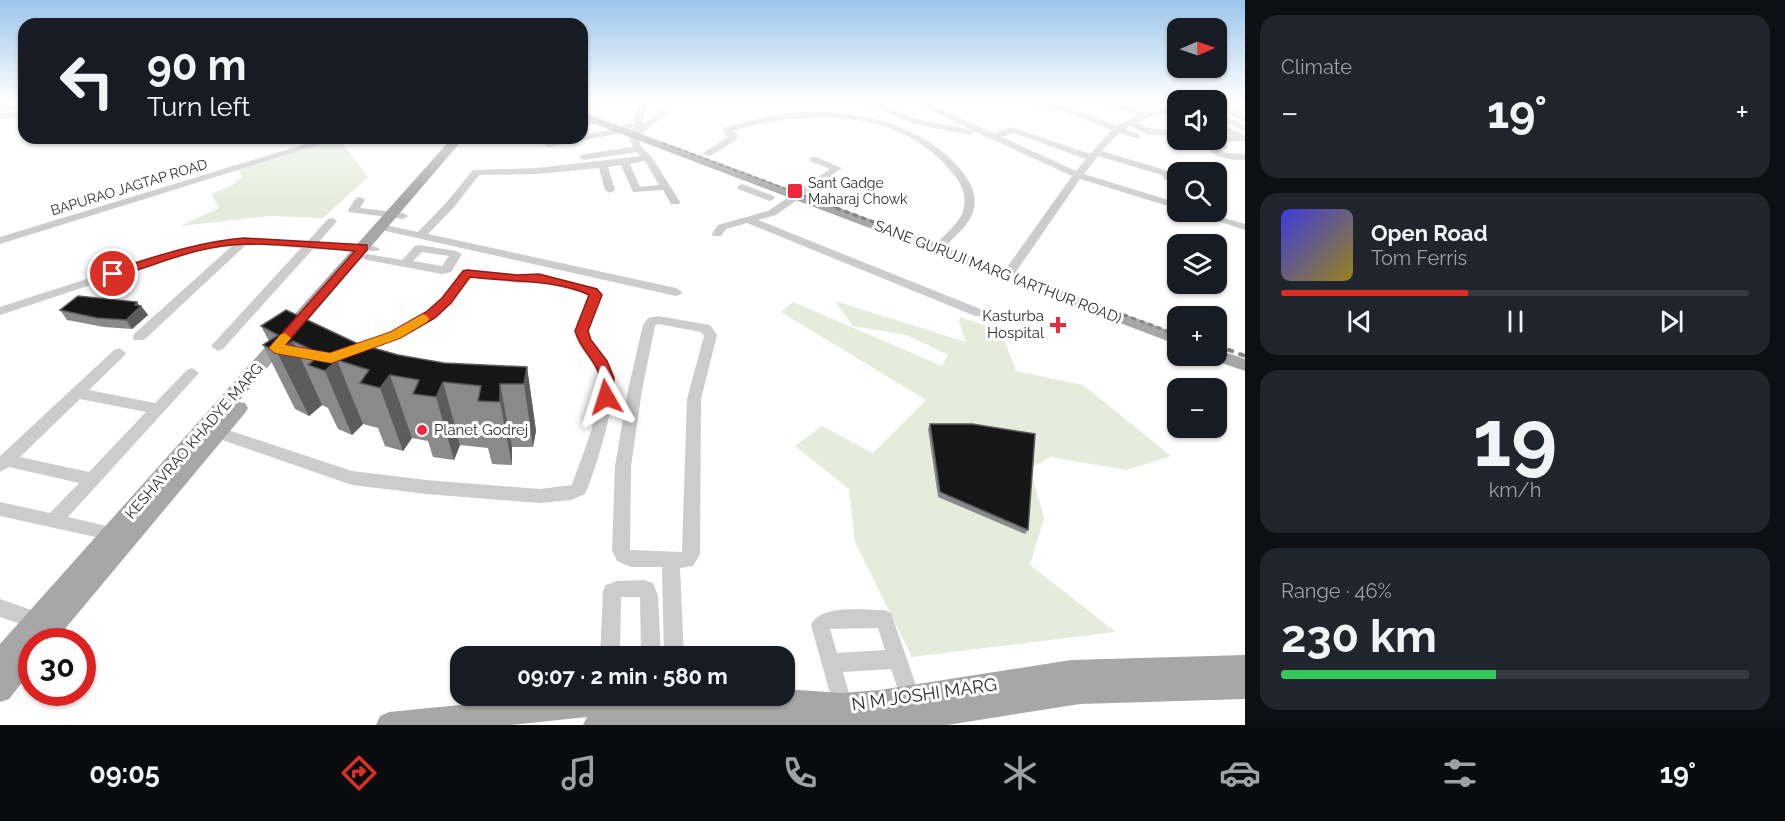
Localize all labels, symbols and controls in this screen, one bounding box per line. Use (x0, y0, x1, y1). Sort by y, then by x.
north arrow (1167, 18, 1227, 78)
map controls (1167, 18, 1227, 438)
text: 90 m (147, 41, 247, 90)
icon: left (48, 42, 126, 120)
text: Climate (1281, 55, 1352, 79)
text: 19° (1487, 86, 1547, 139)
button: sound (1167, 90, 1227, 150)
text: Turn left (147, 91, 250, 122)
text: − (1281, 93, 1299, 132)
text: + (1735, 93, 1749, 132)
street label: BAPURAO JAGTAP ROAD (49, 156, 209, 218)
button: search (1167, 162, 1227, 222)
place label: Sant Gadge Maharaj Chowk (808, 175, 908, 207)
marker: Sant Gadge Maharaj Chowk (786, 182, 804, 200)
street label: SANE GURUJI MARG (ARTHUR ROAD) (872, 216, 1124, 328)
text: Open Road (1371, 220, 1488, 246)
button: layers (1167, 234, 1227, 294)
text: Tom Ferris (1371, 246, 1467, 270)
pin (87, 248, 138, 299)
icon: arrive (96, 257, 129, 290)
icon: previous (1343, 305, 1376, 338)
icon: pause (1499, 305, 1532, 338)
icon: next (1655, 305, 1688, 338)
button: + (1167, 306, 1227, 366)
place label: Kasturba Hospital (982, 307, 1045, 342)
marker: Kasturba Hospital (1049, 316, 1067, 334)
street label: KESHAVRAO KHADYE MARG (121, 359, 267, 523)
position arrow (574, 365, 638, 429)
button: − (1167, 378, 1227, 438)
text: 19 (1473, 393, 1557, 484)
place label: Planet Godrej (434, 421, 528, 439)
marker: Planet Godrej (415, 423, 429, 437)
text: km/h (1489, 478, 1541, 502)
text: Range · 46% (1281, 579, 1392, 603)
text: 230 km (1281, 610, 1437, 663)
speed limit sign: 30 (18, 628, 96, 706)
text: 09:07 · 2 min · 580 m (517, 663, 728, 689)
street label: N M JOSHI MARG (850, 673, 998, 715)
icon: directions (338, 752, 380, 794)
icon: music (558, 752, 600, 794)
icon: phone (779, 752, 821, 794)
icon: climate (999, 752, 1041, 794)
icon: car (1219, 752, 1261, 794)
icon: filters (1439, 752, 1481, 794)
text: 09:05 (89, 758, 160, 789)
text: 19° (1660, 758, 1696, 789)

